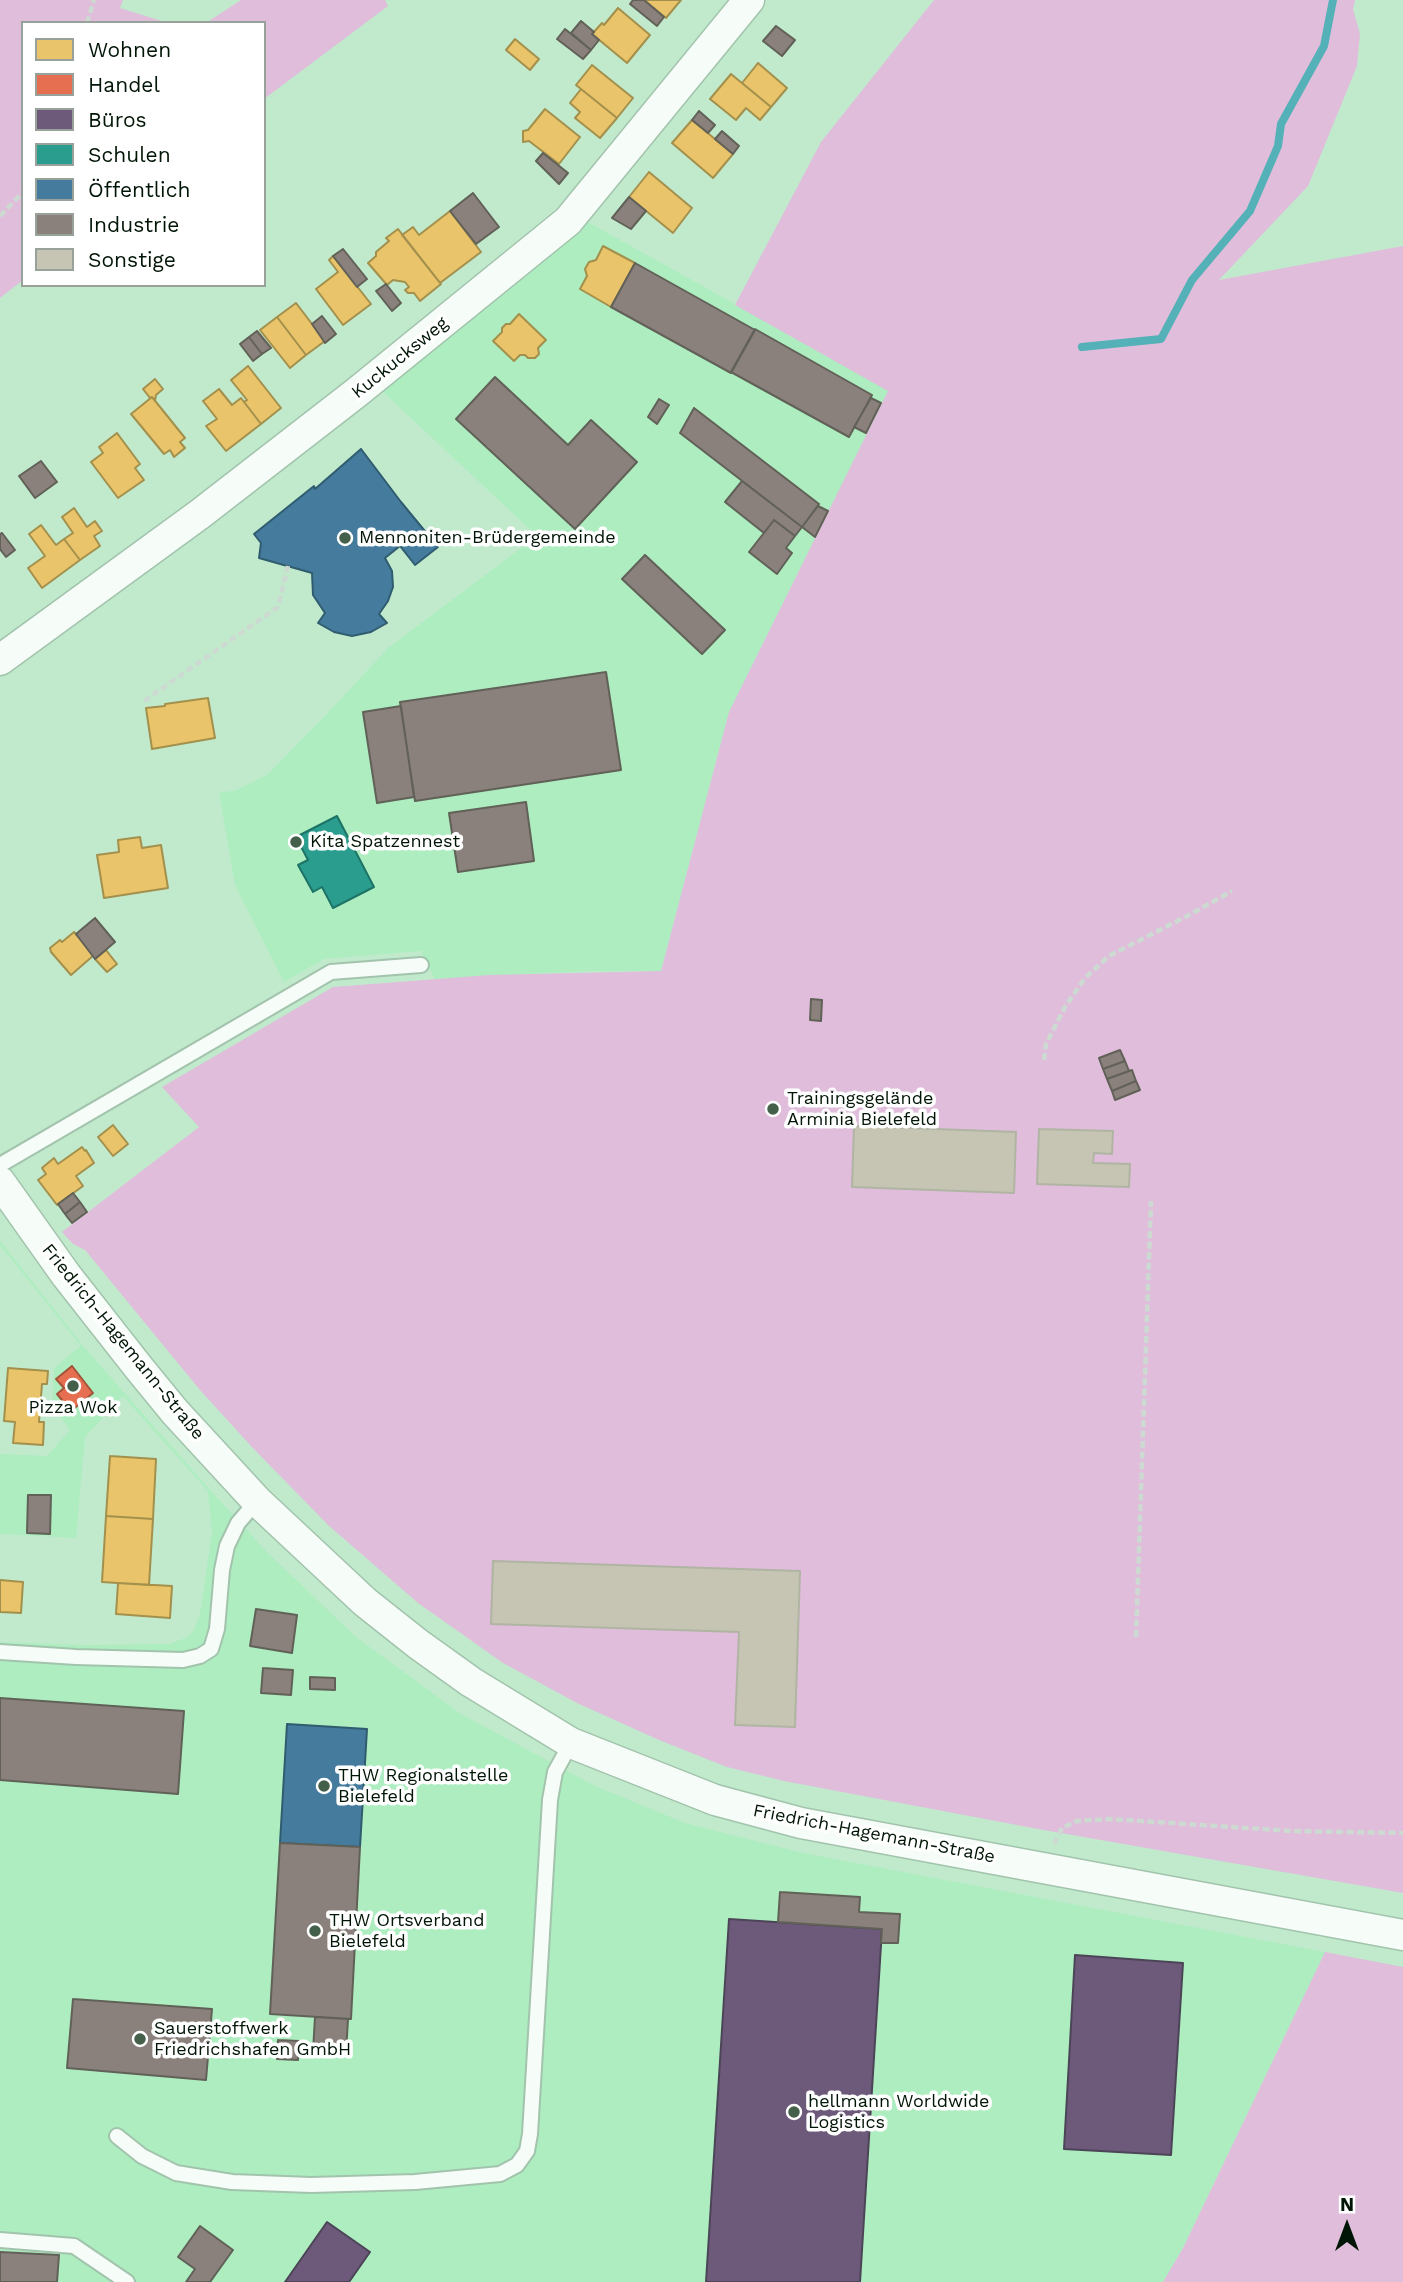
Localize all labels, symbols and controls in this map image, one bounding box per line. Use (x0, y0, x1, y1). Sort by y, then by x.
legend (21, 21, 266, 287)
text: Wohnen (88, 37, 171, 62)
text: Handel (88, 72, 160, 97)
text: Büros (88, 107, 147, 132)
text: Schulen (88, 142, 171, 167)
text: Öffentlich (88, 177, 190, 202)
text: Industrie (88, 212, 179, 237)
text: Sonstige (88, 247, 176, 272)
street label: Kuckucksweg (348, 313, 452, 403)
place label: Mennoniten-Brüdergemeinde (359, 527, 616, 549)
marker: Mennoniten-Brüdergemeinde (337, 530, 353, 546)
place label: Kita Spatzennest (310, 831, 460, 853)
marker: Kita Spatzennest (288, 834, 304, 850)
place label: Trainingsgelände Arminia Bielefeld (787, 1088, 937, 1130)
marker: Trainingsgelände Arminia Bielefeld (765, 1101, 781, 1117)
street label: Friedrich-Hagemann-Straße (37, 1240, 209, 1444)
marker: Pizza Wok (65, 1378, 81, 1394)
place label: Pizza Wok (28, 1397, 118, 1419)
place label: THW Regionalstelle Bielefeld (338, 1765, 508, 1808)
marker: THW Regionalstelle Bielefeld (316, 1778, 332, 1794)
street label: Friedrich-Hagemann-Straße (751, 1800, 997, 1868)
place label: THW Ortsverband Bielefeld (329, 1910, 484, 1952)
marker: THW Ortsverband Bielefeld (307, 1923, 323, 1939)
place label: Sauerstoffwerk Friedrichshafen GmbH (154, 2018, 351, 2060)
marker: Sauerstoffwerk Friedrichshafen GmbH (132, 2031, 148, 2047)
place label: hellmann Worldwide Logistics (808, 2091, 989, 2134)
marker: hellmann Worldwide Logistics (786, 2104, 802, 2120)
north arrow (1312, 2191, 1382, 2261)
text: N (1340, 2193, 1354, 2216)

